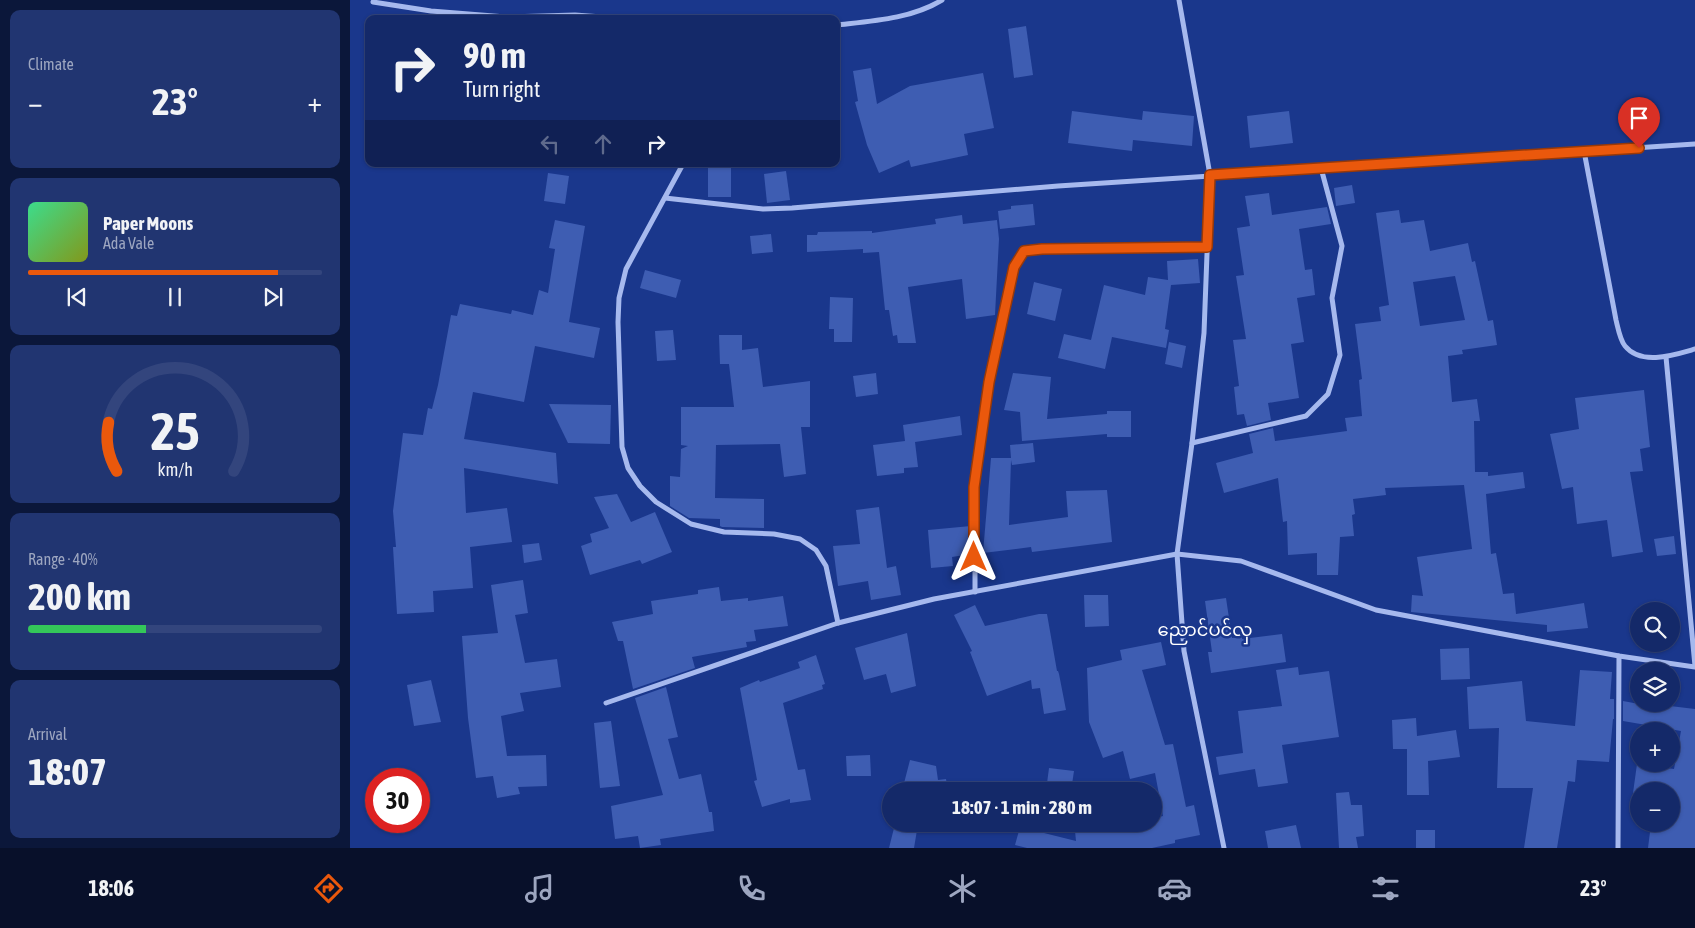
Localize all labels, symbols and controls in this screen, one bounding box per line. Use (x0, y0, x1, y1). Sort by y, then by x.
icon: right (380, 35, 445, 100)
text: 90 m (463, 35, 526, 75)
text: Climate (28, 55, 74, 73)
text: Turn right (463, 76, 540, 102)
text: 23° (152, 80, 198, 123)
text: − (28, 86, 43, 118)
text: + (307, 86, 322, 118)
pin (1618, 97, 1660, 148)
icon: arrive (1625, 104, 1653, 132)
icon: left (536, 130, 564, 158)
icon: ahead (589, 130, 617, 158)
icon: right (642, 130, 670, 158)
text: Paper Moons (103, 212, 193, 234)
text: Ada Vale (103, 234, 154, 252)
icon: previous (63, 283, 91, 311)
icon: pause (161, 283, 189, 311)
icon: next (259, 283, 287, 311)
text: 25 (151, 401, 199, 461)
text: km/h (157, 459, 193, 480)
position arrow (947, 530, 999, 582)
text: Range · 40% (28, 550, 98, 568)
text: 200 km (28, 575, 131, 618)
map controls (1630, 602, 1680, 832)
button: search (1630, 602, 1680, 652)
district label: ညောင်ပင်လှ (1157, 617, 1253, 645)
button: layers (1630, 662, 1680, 712)
button: + (1630, 722, 1680, 772)
text: Arrival (28, 725, 67, 743)
text: 18:07 (28, 750, 107, 793)
speed limit sign: 30 (365, 768, 430, 833)
button: − (1630, 782, 1680, 832)
text: 18:07 · 1 min · 280 m (952, 796, 1092, 818)
icon: directions (311, 871, 346, 906)
icon: music (522, 871, 557, 906)
icon: phone (734, 871, 769, 906)
icon: climate (945, 871, 980, 906)
icon: car (1157, 871, 1192, 906)
icon: filters (1368, 871, 1403, 906)
text: 18:06 (88, 875, 134, 901)
text: 23° (1580, 875, 1607, 901)

